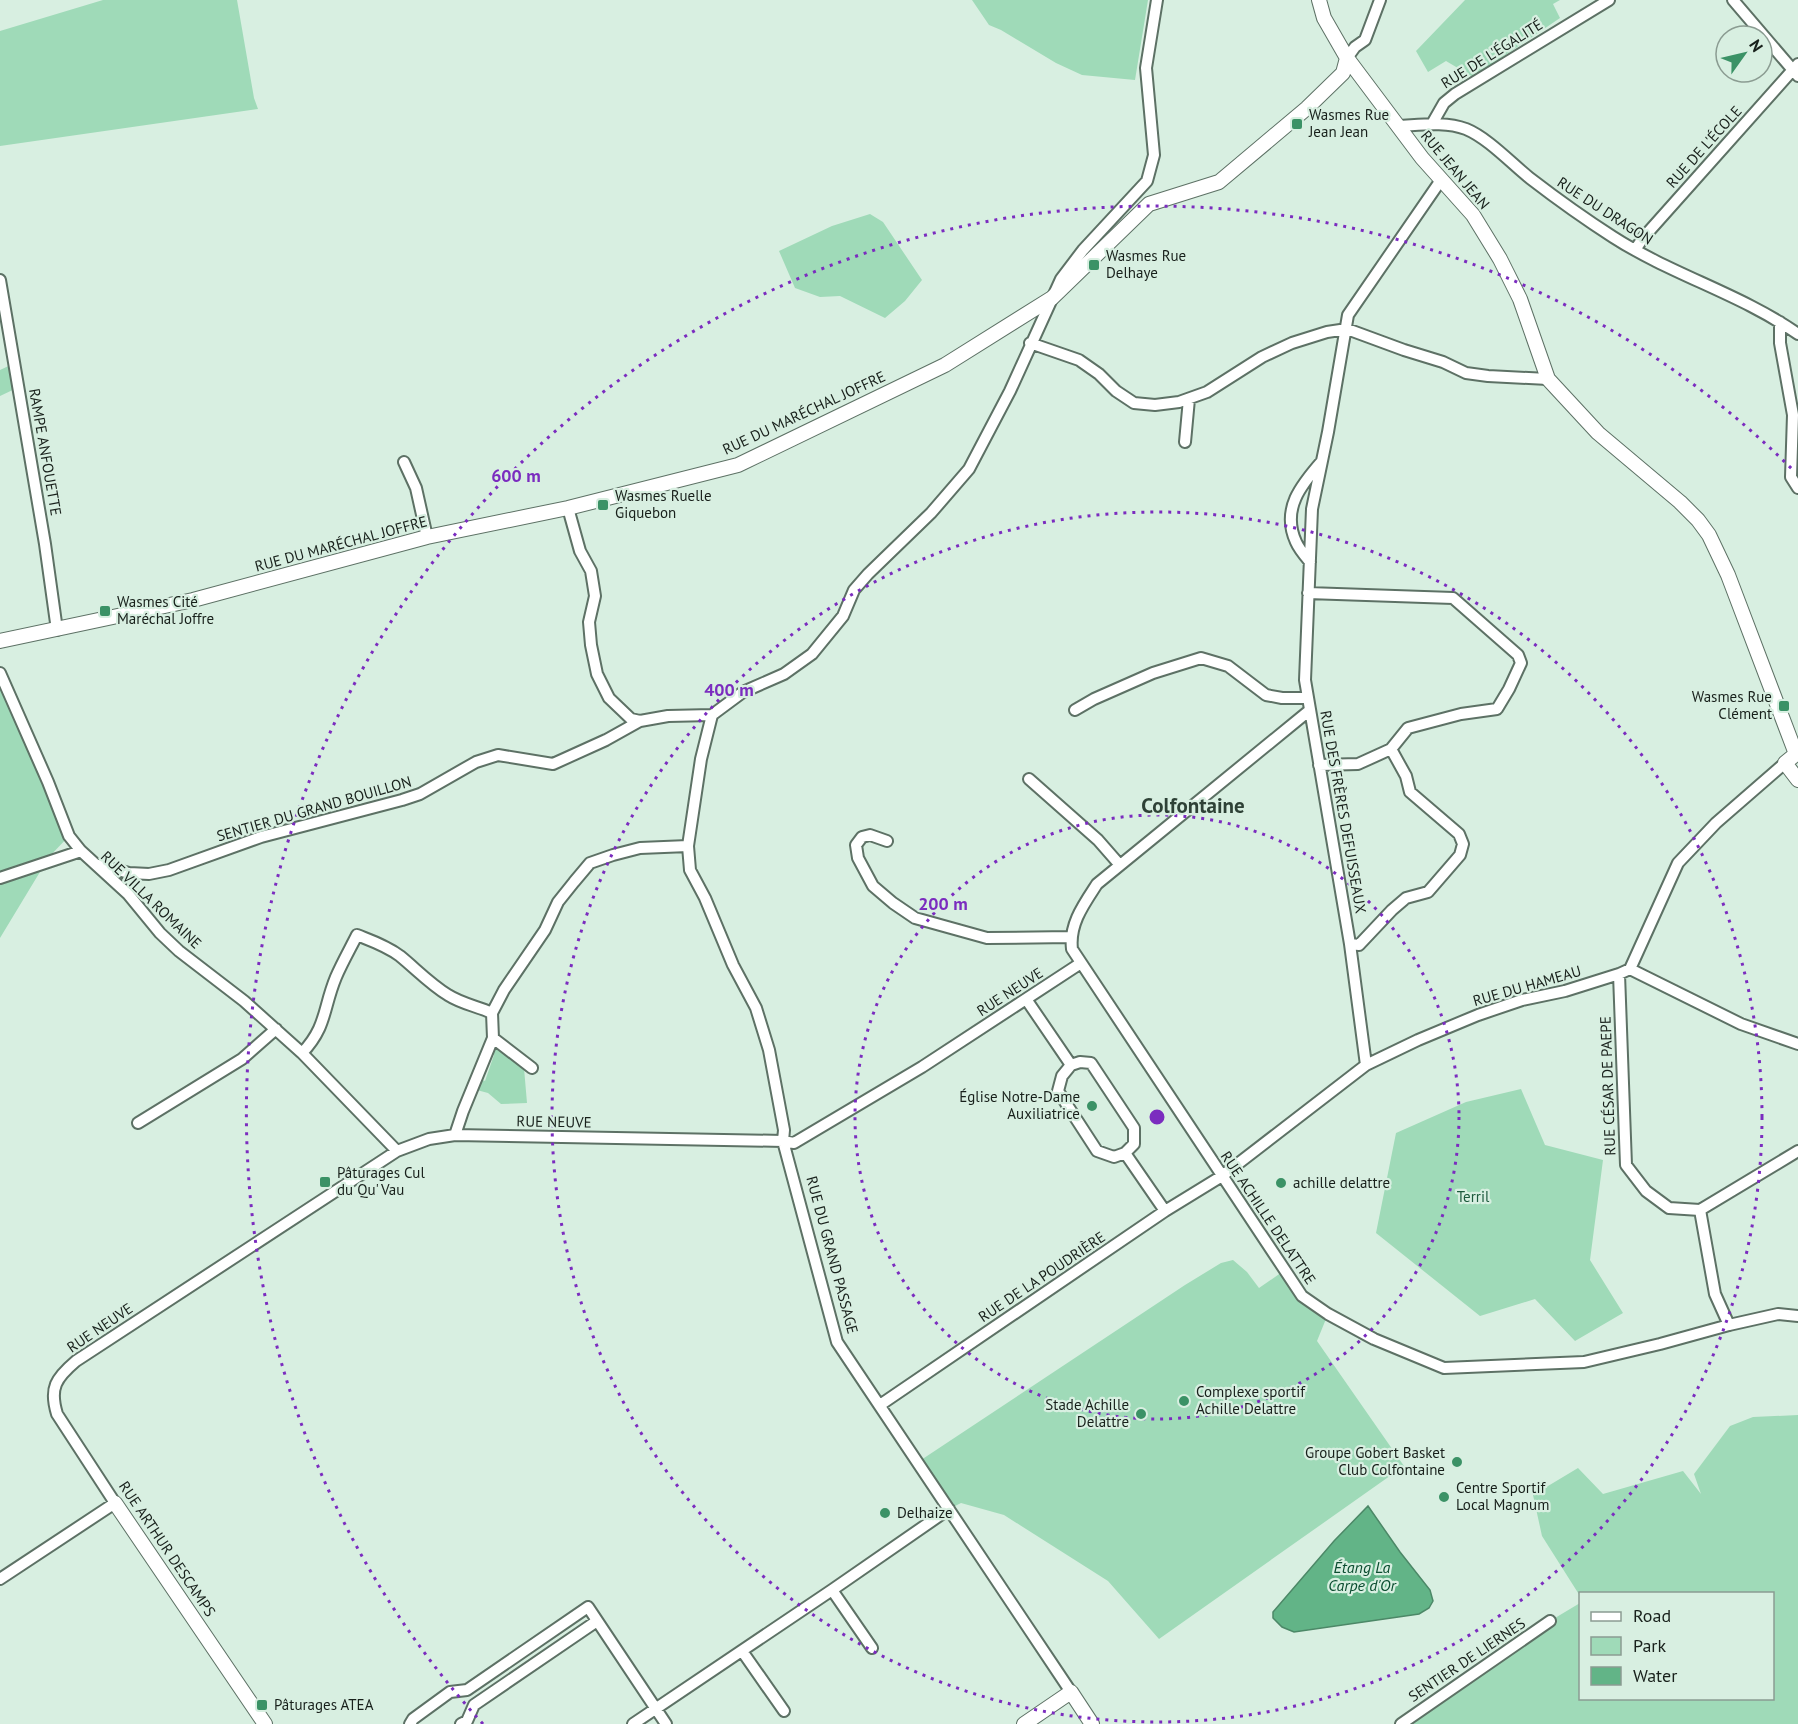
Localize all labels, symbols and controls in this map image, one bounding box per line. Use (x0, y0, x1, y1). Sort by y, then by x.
street label: RUE DE L'ÉGALITÉ (1437, 15, 1546, 92)
north arrow (1714, 24, 1774, 84)
text: N (1745, 36, 1768, 56)
street label: RUE DE L'ÉCOLE (1662, 102, 1745, 192)
place label: Wasmes Rue Jean Jean (1308, 105, 1389, 141)
marker: Wasmes Rue Jean Jean (1290, 117, 1304, 131)
street label: RUE JEAN JEAN (1417, 126, 1494, 213)
street label: RUE DU DRAGON (1554, 172, 1657, 249)
place label: Wasmes Rue Delhaye (1106, 246, 1186, 282)
marker: Wasmes Rue Delhaye (1087, 258, 1101, 272)
street label: RUE DU MARÉCHAL JOFFRE (719, 366, 888, 459)
street label: RAMPE ANFOUETTE (25, 387, 66, 517)
text: 600 m (491, 464, 541, 487)
place label: Wasmes Ruelle Giquebon (615, 486, 712, 522)
marker: Wasmes Ruelle Giquebon (596, 498, 610, 512)
street label: RUE DU MARÉCHAL JOFFRE (253, 511, 429, 576)
place label: Wasmes Cité Maréchal Joffre (117, 592, 214, 628)
marker: Wasmes Cité Maréchal Joffre (98, 604, 112, 618)
text: 400 m (704, 678, 754, 701)
place label: Wasmes Rue Clément (1692, 687, 1772, 723)
marker: Wasmes Rue Clément (1777, 699, 1791, 713)
street label: RUE DES FRÈRES DEFUISSEAUX (1316, 709, 1371, 915)
street label: SENTIER DU GRAND BOUILLON (214, 772, 413, 845)
district label: Colfontaine (1141, 792, 1245, 819)
street label: RUE VILLA ROMAINE (97, 847, 206, 953)
text: 200 m (918, 892, 968, 915)
street label: RUE DU HAMEAU (1471, 961, 1583, 1010)
street label: RUE NEUVE (973, 963, 1046, 1020)
street label: RUE CÉSAR DE PAEPE (1596, 1016, 1619, 1156)
place label: Église Notre-Dame Auxiliatrice (959, 1087, 1080, 1123)
marker: Église Notre-Dame Auxiliatrice (1085, 1099, 1099, 1113)
centre of rings (1147, 1107, 1167, 1127)
street label: RUE NEUVE (516, 1111, 592, 1132)
street label: RUE ACHILLE DELATTRE (1217, 1147, 1320, 1288)
place label: Pâturages Cul du Qu' Vau (337, 1163, 425, 1199)
place label: achille delattre (1293, 1173, 1390, 1192)
street label: RUE DU GRAND PASSAGE (802, 1174, 863, 1336)
marker: Pâturages Cul du Qu' Vau (318, 1175, 332, 1189)
marker: achille delattre (1274, 1176, 1288, 1190)
park label: Terril (1457, 1187, 1490, 1206)
street label: RUE DE LA POUDRIÈRE (975, 1227, 1109, 1326)
street label: RUE NEUVE (63, 1299, 136, 1356)
place label: Complexe sportif Achille Delattre (1196, 1382, 1306, 1418)
marker: Complexe sportif Achille Delattre (1177, 1394, 1191, 1408)
place label: Stade Achille Delattre (1045, 1395, 1129, 1431)
marker: Stade Achille Delattre (1134, 1407, 1148, 1421)
place label: Groupe Gobert Basket Club Colfontaine (1305, 1443, 1445, 1479)
marker: Groupe Gobert Basket Club Colfontaine (1450, 1455, 1464, 1469)
street label: RUE ARTHUR DESCAMPS (115, 1477, 220, 1620)
place label: Centre Sportif Local Magnum (1456, 1478, 1549, 1514)
marker: Centre Sportif Local Magnum (1437, 1490, 1451, 1504)
place label: Delhaize (897, 1503, 953, 1522)
marker: Delhaize (878, 1506, 892, 1520)
water label: Étang La Carpe d'Or (1328, 1557, 1397, 1595)
legend (1579, 1592, 1774, 1700)
text: Road (1633, 1604, 1671, 1627)
street label: SENTIER DE LIERNES (1405, 1613, 1529, 1706)
text: Park (1633, 1634, 1666, 1657)
text: Water (1633, 1664, 1677, 1687)
place label: Pâturages ATEA (274, 1695, 374, 1714)
marker: Pâturages ATEA (255, 1698, 269, 1712)

